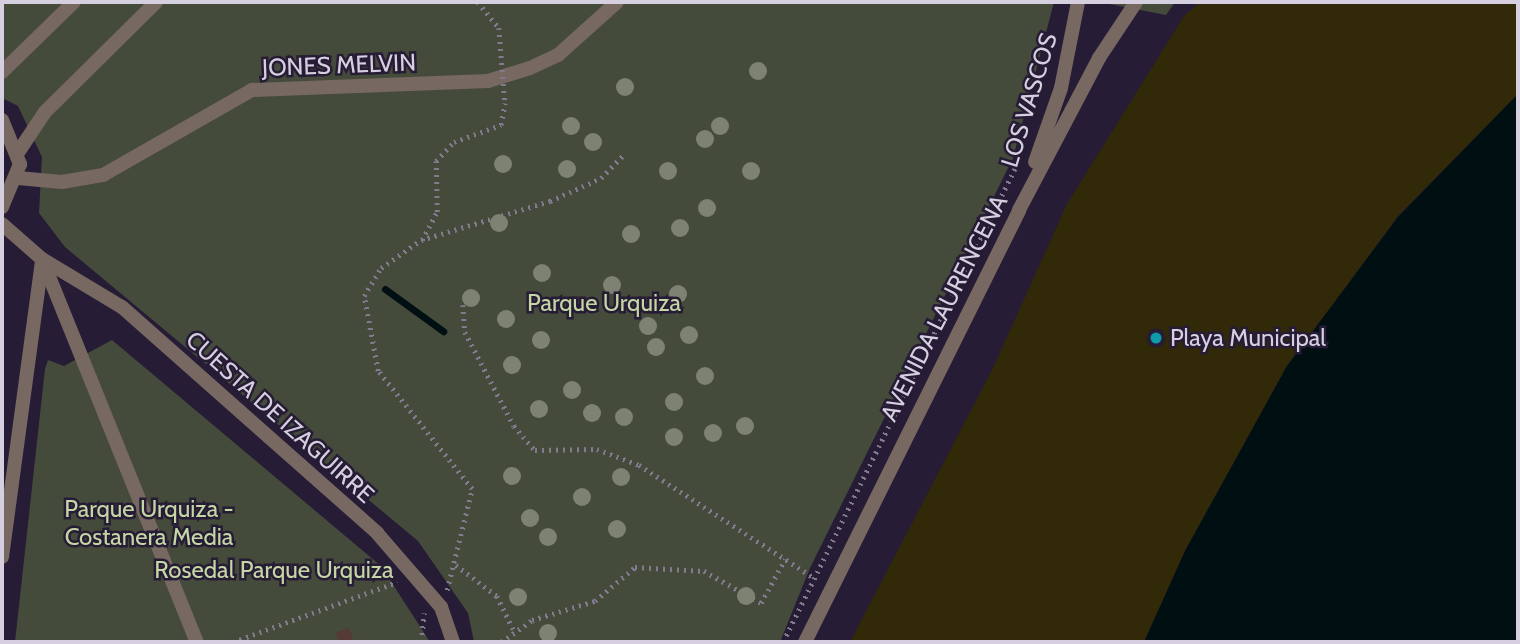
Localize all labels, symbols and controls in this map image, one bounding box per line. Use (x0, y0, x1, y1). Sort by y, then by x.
street label: LOS VASCOS (995, 30, 1063, 170)
street label: JONES MELVIN (261, 48, 417, 82)
street label: AVENIDA LAURENCENA (874, 190, 1014, 426)
park label: Parque Urquiza (527, 289, 681, 317)
place label: Playa Municipal (1170, 324, 1326, 352)
street label: CUESTA DE IZAGUIRRE (180, 325, 380, 509)
marker: Playa Municipal (1148, 330, 1164, 346)
park label: Parque Urquiza - Costanera Media (64, 495, 234, 551)
park label: Rosedal Parque Urquiza (154, 556, 394, 584)

